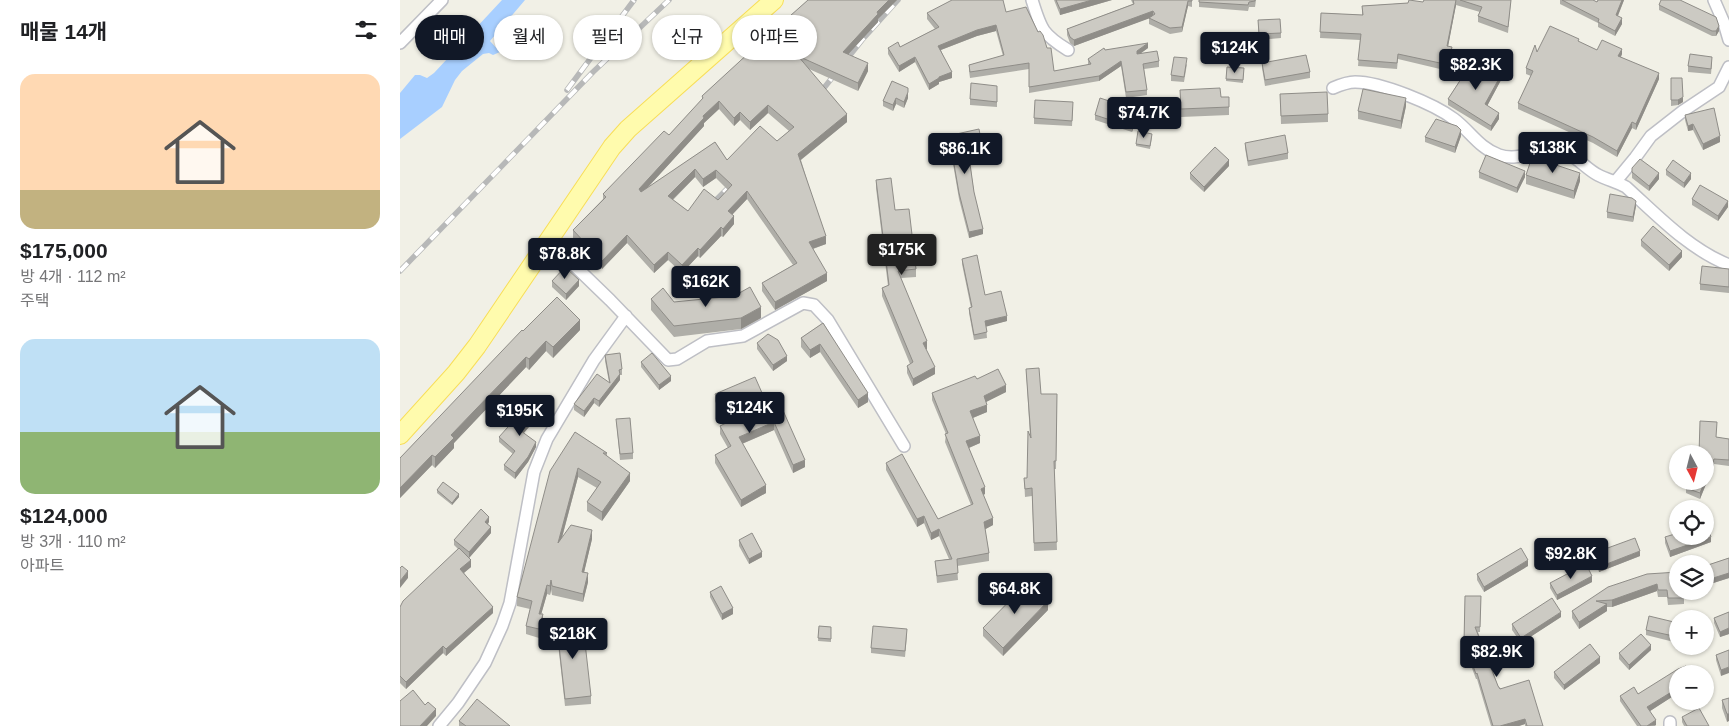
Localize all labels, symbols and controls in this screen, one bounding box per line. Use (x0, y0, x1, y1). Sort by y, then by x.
chip: 매매 (415, 15, 484, 60)
chip: 월세 (494, 15, 563, 60)
chip: 필터 (573, 15, 642, 60)
chip: 신규 (652, 15, 722, 60)
chip: 아파트 (732, 15, 817, 60)
icon: filters (352, 16, 380, 44)
text: 매물 14개 (20, 20, 107, 43)
pin: $124K (1200, 32, 1270, 74)
text: $124K (1211, 39, 1259, 56)
pin: $82.3K (1435, 48, 1517, 91)
text: $82.3K (1450, 56, 1502, 73)
pin: $74.7K (1103, 96, 1185, 139)
text: $74.7K (1118, 104, 1170, 121)
icon: home (155, 107, 245, 197)
pin: $86.1K (924, 132, 1006, 175)
pin: $138K (1518, 132, 1588, 174)
text: $138K (1529, 139, 1577, 156)
text: $86.1K (939, 140, 991, 157)
pin: $175K (867, 234, 937, 276)
pin: $78.8K (524, 238, 606, 280)
text: $175,000 (20, 239, 108, 262)
text: $175K (878, 241, 926, 258)
text: $78.8K (539, 245, 591, 262)
pin: $162K (671, 266, 741, 308)
text: 방 4개 · 112 m² (20, 268, 126, 285)
text: $162K (682, 273, 730, 290)
text: 주택 (20, 292, 49, 309)
icon: home (155, 372, 245, 462)
pin: $124K (715, 392, 785, 434)
pin: $195K (485, 394, 555, 437)
text: $124K (726, 399, 774, 416)
text: $195K (496, 402, 544, 419)
north arrow (1669, 445, 1714, 490)
map controls (1669, 445, 1714, 710)
button: locate (1669, 500, 1714, 545)
text: $124,000 (20, 504, 108, 527)
text: 방 3개 · 110 m² (20, 533, 126, 550)
pin: $92.8K (1530, 538, 1612, 580)
text: $92.8K (1545, 545, 1597, 562)
button: layers (1669, 555, 1714, 600)
text: 아파트 (20, 557, 64, 574)
pin: $64.8K (974, 572, 1056, 615)
text: $64.8K (989, 580, 1041, 597)
button: + (1669, 610, 1714, 655)
pin: $218K (538, 618, 608, 660)
text: $218K (549, 625, 597, 642)
pin: $82.9K (1456, 636, 1538, 678)
text: $82.9K (1471, 643, 1523, 660)
button: − (1669, 665, 1714, 710)

